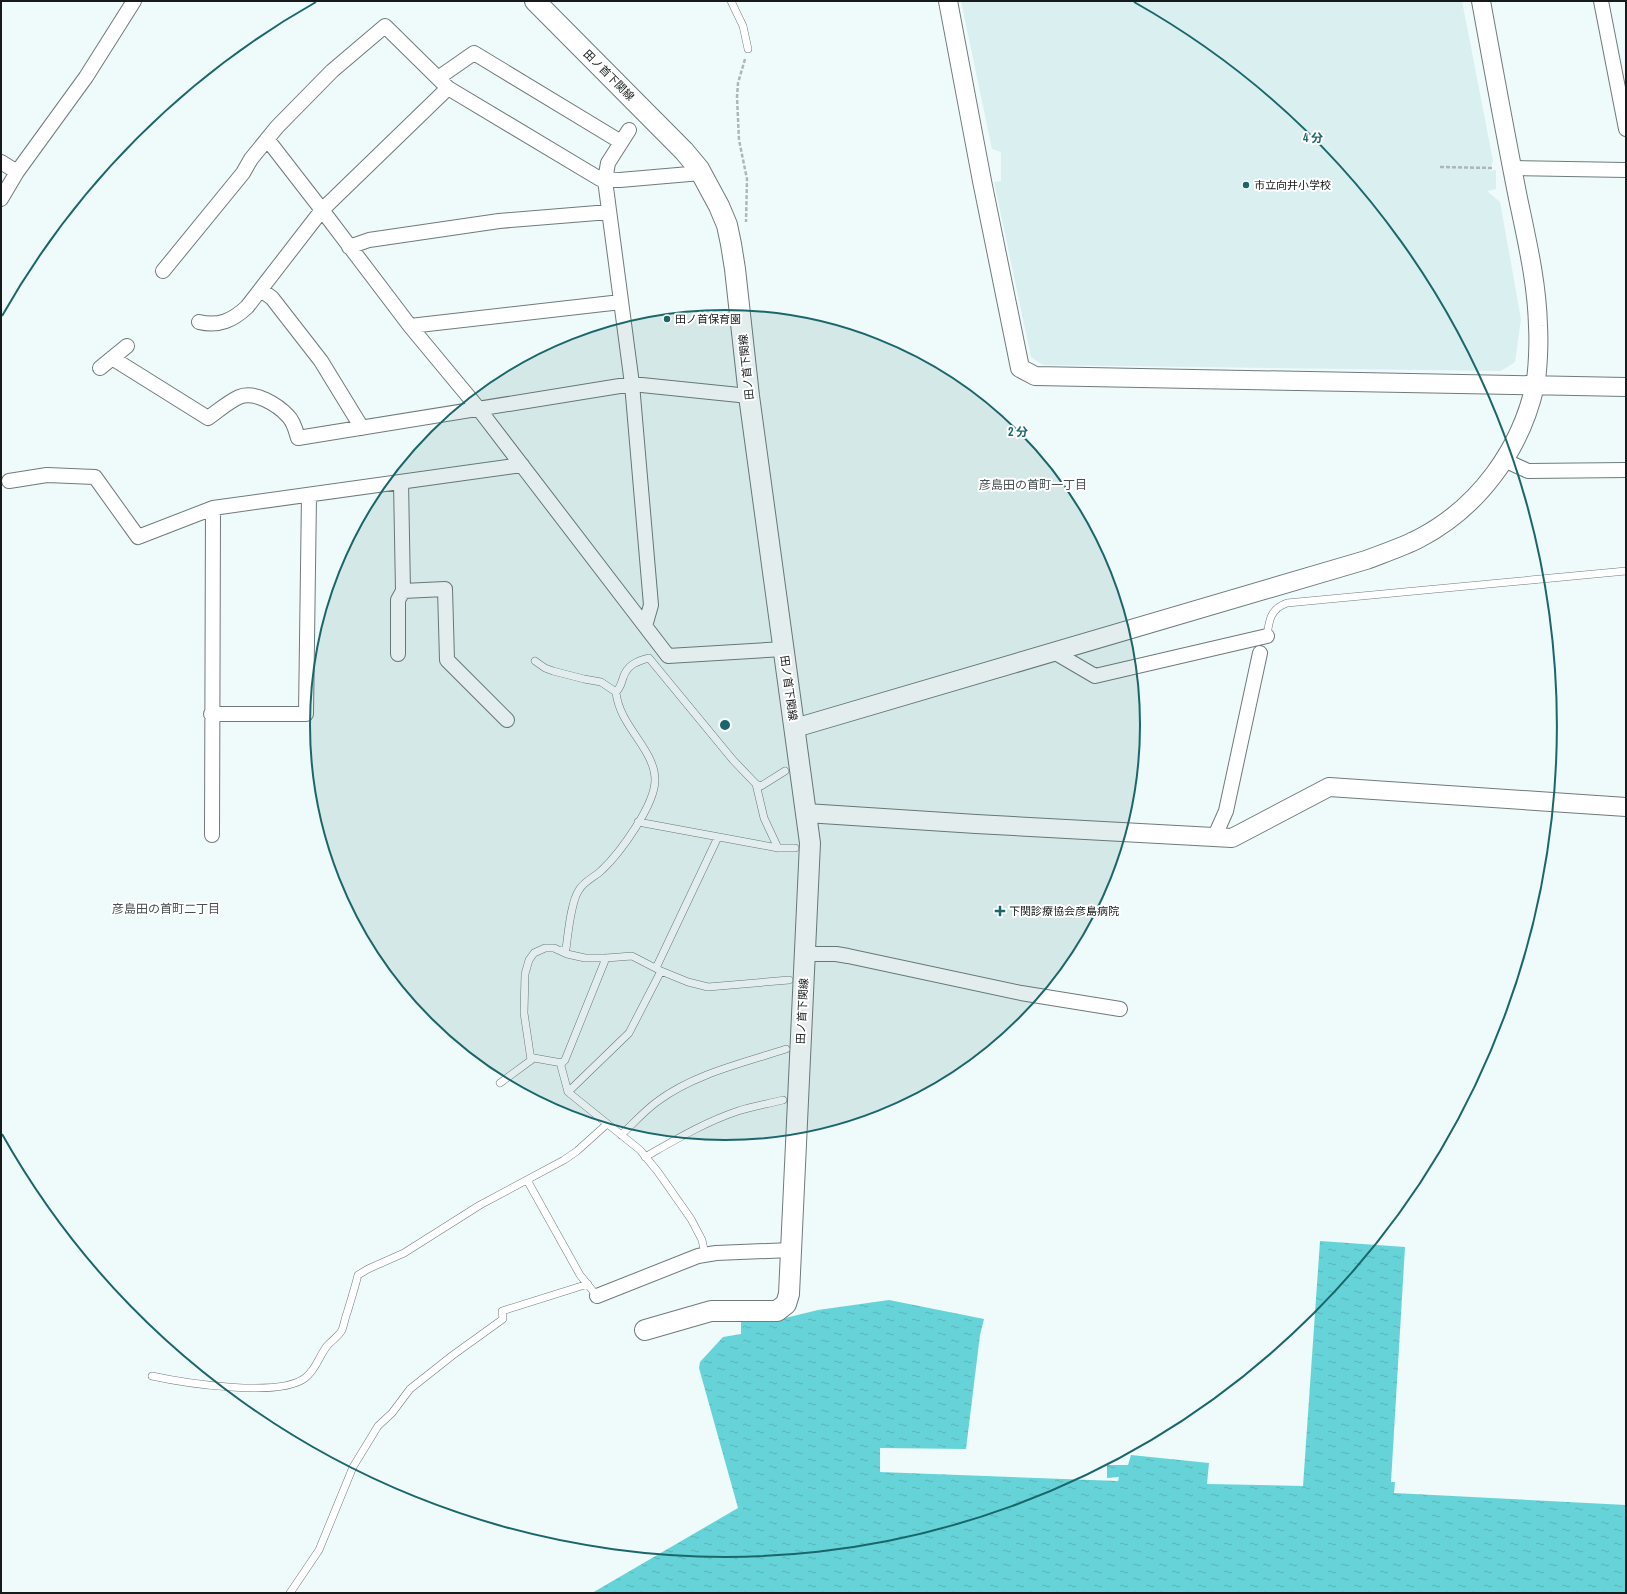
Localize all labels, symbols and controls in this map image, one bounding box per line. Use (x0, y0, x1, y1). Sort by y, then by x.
street label: 田ノ首下関線 (581, 47, 637, 103)
text: 4 分 (1303, 130, 1323, 146)
place label: 市立向井小学校 (1254, 178, 1331, 192)
marker: 市立向井小学校 (1241, 180, 1251, 190)
place label: 田ノ首保育園 (675, 312, 741, 326)
marker: 田ノ首保育園 (662, 314, 672, 324)
street label: 田ノ首下関線 (736, 333, 756, 401)
text: 2 分 (1008, 424, 1028, 440)
district label: 彦島田の首町一丁目 (979, 477, 1087, 493)
street label: 田ノ首下関線 (777, 654, 801, 722)
centre of rings (718, 718, 732, 732)
district label: 彦島田の首町二丁目 (112, 901, 220, 917)
place label: 下関診療協会彦島病院 (1009, 904, 1119, 918)
marker: 下関診療協会彦島病院 (994, 905, 1006, 917)
street label: 田ノ首下関線 (793, 978, 811, 1044)

